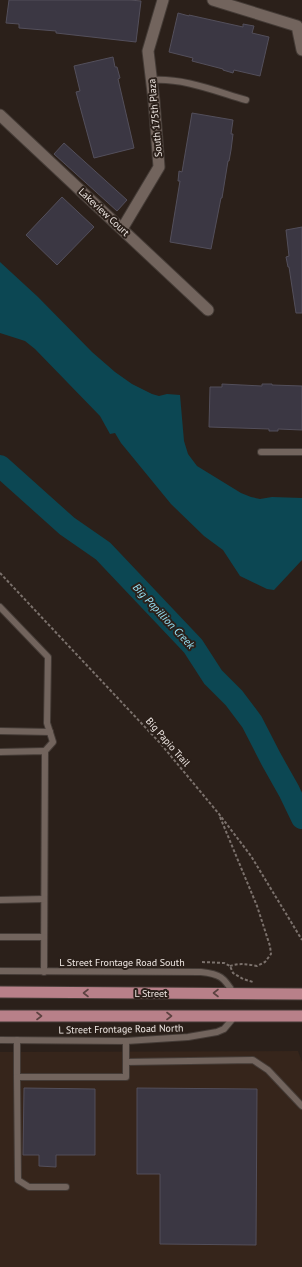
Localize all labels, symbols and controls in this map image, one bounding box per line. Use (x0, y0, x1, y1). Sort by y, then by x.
street label: South 175th Plaza (145, 78, 165, 158)
street label: Lakeview Court (76, 185, 133, 239)
water label: Big Papillion Creek (130, 580, 199, 652)
street label: Big Papio Trail (143, 715, 193, 769)
street label: L Street Frontage Road South (59, 956, 185, 969)
street label: L Street (135, 987, 168, 1000)
one-way arrow (83, 989, 89, 997)
one-way arrow (213, 989, 219, 997)
one-way arrow (36, 1012, 42, 1020)
one-way arrow (166, 1012, 172, 1020)
street label: L Street Frontage Road North (58, 1021, 184, 1037)

